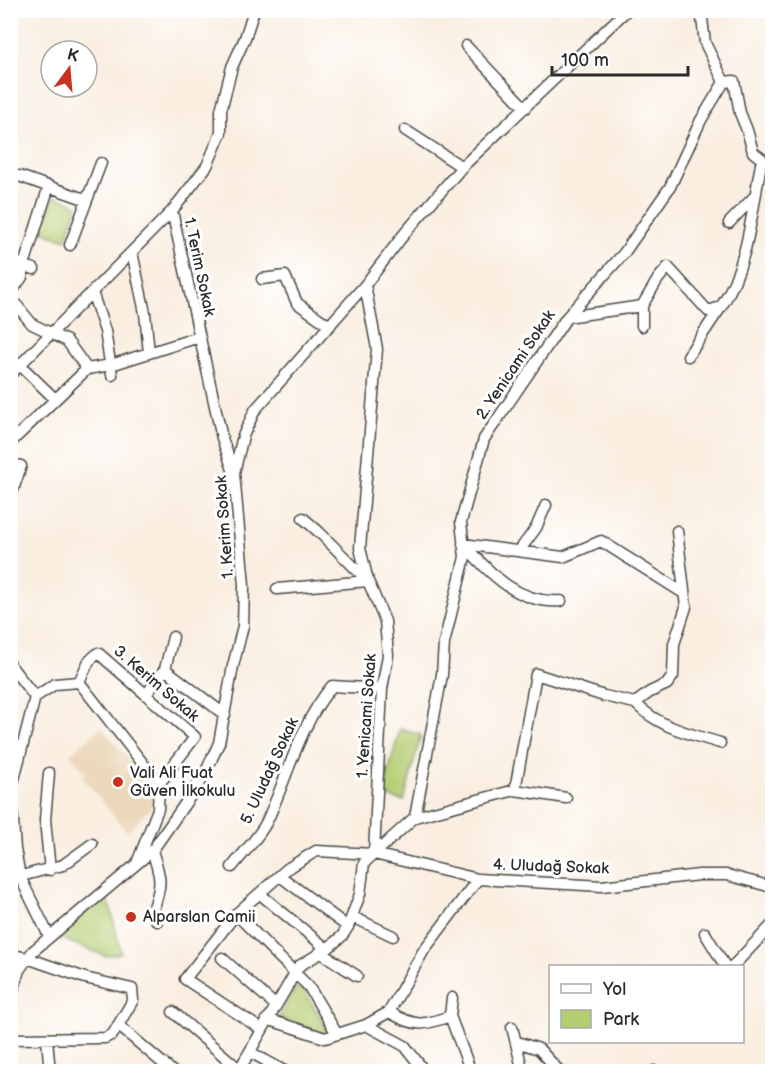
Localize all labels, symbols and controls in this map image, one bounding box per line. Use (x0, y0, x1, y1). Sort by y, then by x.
north arrow (39, 39, 99, 99)
scale bar (552, 39, 688, 77)
text: K (65, 45, 81, 67)
text: 100 m (561, 50, 609, 71)
street label: 1. Terim Sokak (179, 216, 219, 318)
street label: 2. Yenicami Sokak (472, 307, 560, 423)
street label: 1. Kerim Sokak (212, 475, 238, 579)
street label: 3. Kerim Sokak (109, 642, 203, 726)
street label: 1. Yenicami Sokak (353, 653, 381, 779)
street label: 5. Uludağ Sokak (237, 715, 303, 827)
place label: Vali Ali Fuat Güven İlkokulu (130, 764, 235, 801)
marker: Vali Ali Fuat Güven İlkokulu (111, 775, 125, 789)
street label: 4. Uludağ Sokak (493, 855, 609, 879)
place label: Alparslan Camii (143, 908, 255, 927)
marker: Alparslan Camii (124, 910, 138, 924)
legend (549, 965, 744, 1043)
text: Yol (602, 979, 626, 1000)
text: Park (603, 1009, 639, 1030)

